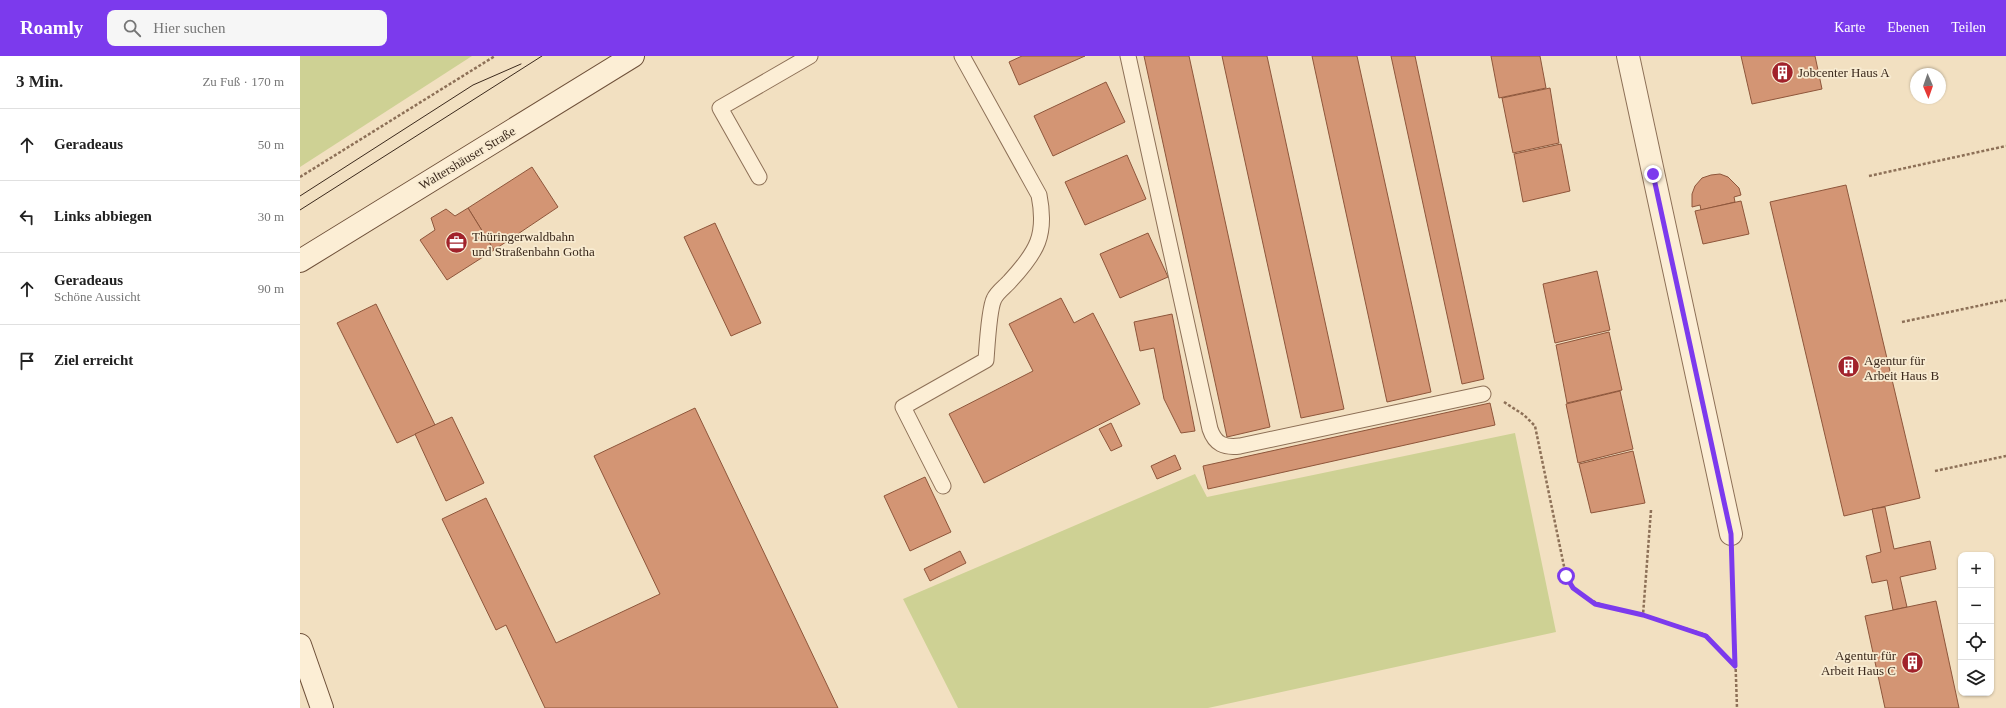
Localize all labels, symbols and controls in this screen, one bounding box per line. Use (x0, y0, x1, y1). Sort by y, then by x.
search box (107, 10, 387, 46)
text: Roamly (20, 17, 83, 38)
icon: search (121, 17, 143, 39)
text: Hier suchen (153, 20, 225, 36)
text: Karte (1834, 20, 1865, 35)
text: Ebenen (1887, 20, 1929, 35)
text: Teilen (1951, 20, 1986, 35)
building icon: Jobcenter Haus A (1769, 59, 1795, 85)
place label: Jobcenter Haus A (1798, 65, 1890, 80)
north arrow (1910, 68, 1946, 104)
text: 3 Min. (16, 72, 63, 91)
text: Zu Fuß · 170 m (202, 74, 284, 89)
street label: Waltershäuser Straße (416, 123, 518, 193)
icon: ahead (16, 134, 38, 156)
text: Geradeaus (54, 136, 123, 152)
text: 50 m (258, 137, 284, 152)
route end (1644, 165, 1662, 183)
icon: left (16, 206, 38, 228)
text: Links abbiegen (54, 208, 152, 224)
text: 30 m (258, 209, 284, 224)
place label: Thüringerwaldbahn und Straßenbahn Gotha (472, 229, 595, 259)
office icon: Thüringerwaldbahn und Straßenbahn Gotha (444, 230, 470, 256)
text: Geradeaus (54, 272, 123, 288)
icon: ahead (16, 278, 38, 300)
text: 90 m (258, 281, 284, 296)
text: Schöne Aussicht (54, 289, 140, 304)
icon: arrive (16, 350, 38, 372)
text: Ziel erreicht (54, 352, 133, 368)
place label: Agentur für Arbeit Haus B (1864, 353, 1939, 383)
building icon: Agentur für Arbeit Haus B (1836, 354, 1862, 380)
map controls (1958, 552, 1994, 696)
button: + (1958, 552, 1994, 588)
route start (1557, 567, 1575, 585)
button: − (1958, 588, 1994, 624)
button: locate (1958, 624, 1994, 660)
place label: Agentur für Arbeit Haus C (1821, 648, 1897, 678)
building icon: Agentur für Arbeit Haus C (1899, 649, 1925, 675)
button: layers (1958, 660, 1994, 696)

